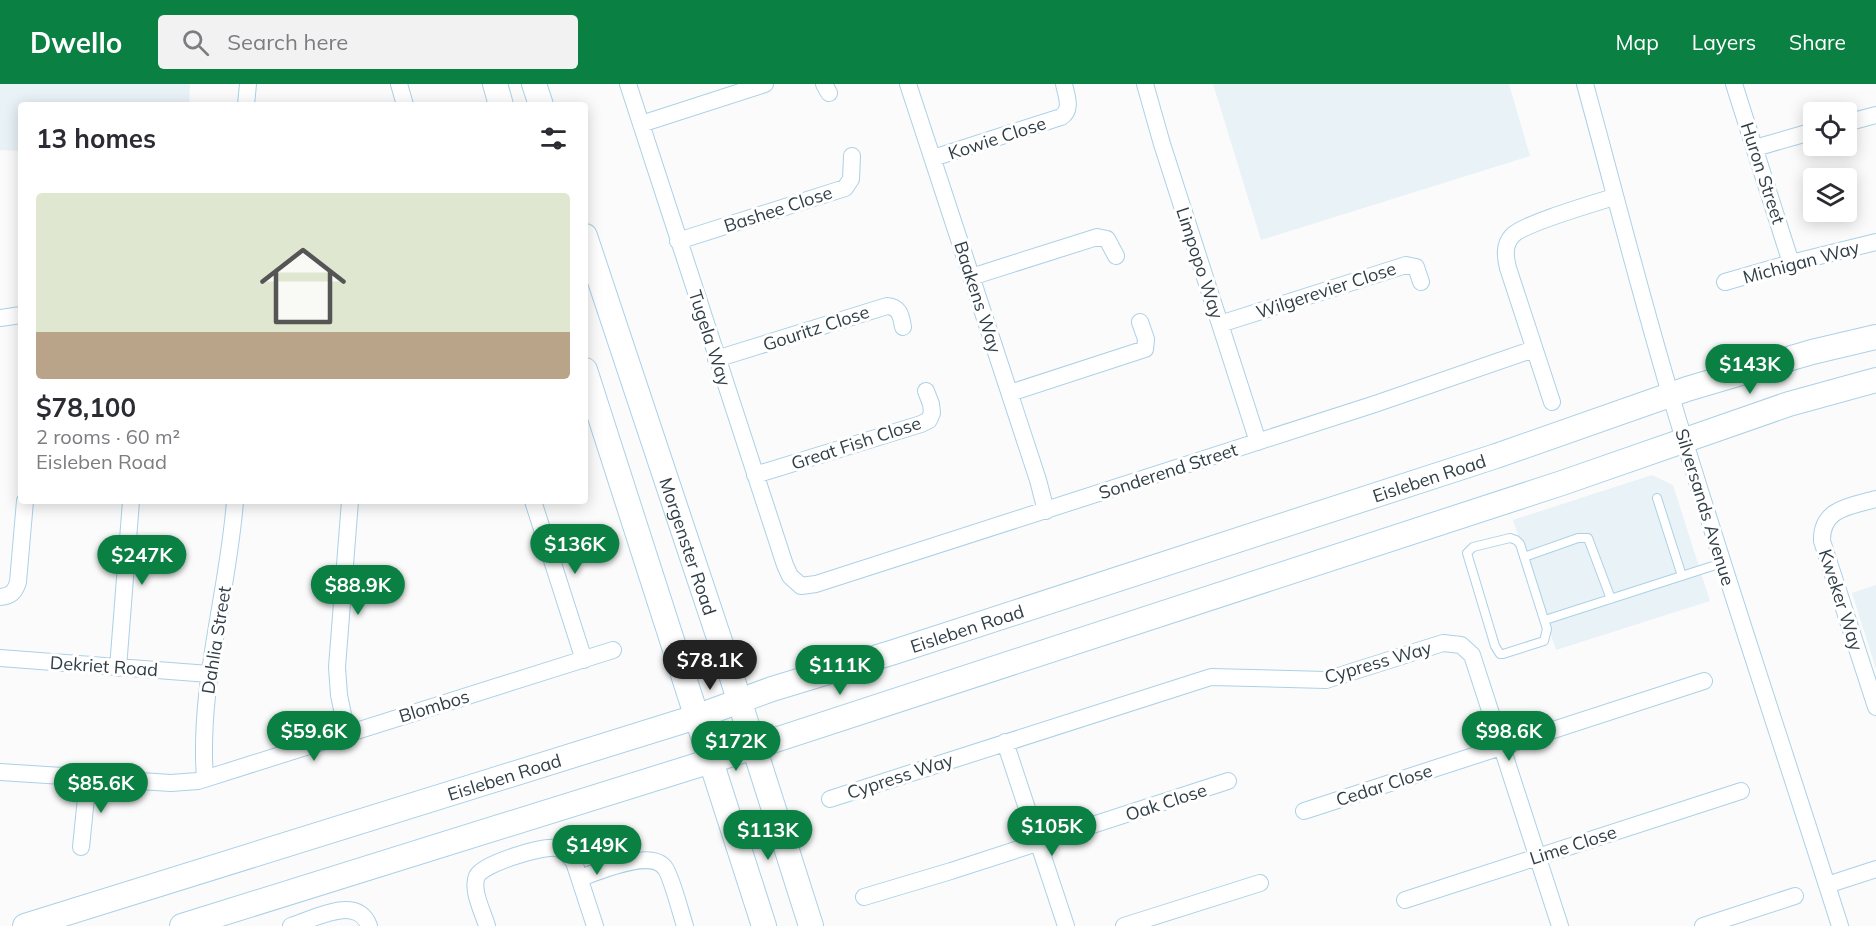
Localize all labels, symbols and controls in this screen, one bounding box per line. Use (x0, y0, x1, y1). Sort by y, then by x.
search box (158, 15, 578, 69)
text: Dwello (30, 25, 122, 60)
icon: search (179, 26, 212, 59)
text: Search here (227, 28, 348, 56)
text: Map (1616, 29, 1659, 55)
text: Layers (1692, 29, 1756, 55)
text: Share (1789, 29, 1846, 55)
map controls (1803, 102, 1857, 222)
button: locate (1803, 102, 1857, 156)
street label: Kowie Close (945, 111, 1049, 165)
street label: Huron Street (1736, 119, 1790, 227)
text: 13 homes (36, 122, 156, 155)
icon: filters (537, 122, 570, 155)
button: layers (1803, 168, 1857, 222)
street label: Bashee Close (721, 181, 835, 237)
street label: Limpopo Way (1171, 204, 1229, 322)
icon: home (249, 232, 357, 340)
street label: Michigan Way (1740, 235, 1862, 289)
street label: Baakens Way (949, 238, 1007, 356)
street label: Wilgerevier Close (1253, 257, 1399, 323)
street label: Tugela Way (684, 287, 736, 389)
street label: Gouritz Close (760, 300, 872, 356)
pin: $143K (1708, 344, 1792, 395)
text: $143K (1719, 351, 1781, 376)
text: $78,100 (36, 391, 136, 424)
street label: Great Fish Close (788, 411, 924, 475)
text: 2 rooms · 60 m² (36, 424, 180, 449)
street label: Silversands Avenue (1670, 426, 1740, 588)
street label: Sonderend Street (1096, 438, 1240, 504)
text: Eisleben Road (36, 449, 167, 474)
street label: Eisleben Road (1369, 449, 1489, 507)
street label: Morgenster Road (655, 474, 722, 618)
pin: $136K (533, 524, 617, 575)
text: $136K (544, 531, 606, 556)
pin: $247K (100, 535, 184, 586)
text: $247K (111, 542, 173, 567)
street label: Kweker Way (1814, 546, 1868, 654)
pin: $88.9K (309, 565, 407, 616)
text: $88.9K (325, 572, 391, 597)
street label: Dahlia Street (196, 585, 236, 695)
street label: Eisleben Road (907, 599, 1027, 657)
street label: Cypress Way (1322, 636, 1435, 688)
pin: $78.1K (661, 640, 759, 691)
pin: $111K (798, 645, 882, 696)
text: $78.1K (677, 647, 743, 672)
street label: Dekriet Road (49, 651, 159, 681)
text: $111K (809, 652, 871, 677)
street label: Blombos (396, 684, 472, 728)
pin: $59.6K (265, 711, 363, 762)
pin: $98.6K (1460, 711, 1558, 762)
text: $59.6K (281, 718, 347, 743)
text: $98.6K (1476, 718, 1542, 743)
pin: $172K (694, 721, 778, 772)
text: $172K (705, 728, 767, 753)
street label: Eisleben Road (445, 748, 564, 805)
street label: Cypress Way (844, 748, 956, 804)
street label: Cedar Close (1333, 759, 1435, 811)
pin: $85.6K (52, 763, 150, 814)
text: $85.6K (68, 770, 134, 795)
street label: Oak Close (1122, 778, 1210, 826)
pin: $105K (1010, 806, 1094, 857)
pin: $113K (726, 810, 810, 861)
text: $105K (1021, 813, 1083, 838)
text: $113K (737, 817, 799, 842)
street label: Lime Close (1527, 820, 1619, 870)
pin: $149K (555, 825, 639, 876)
text: $149K (566, 832, 628, 857)

